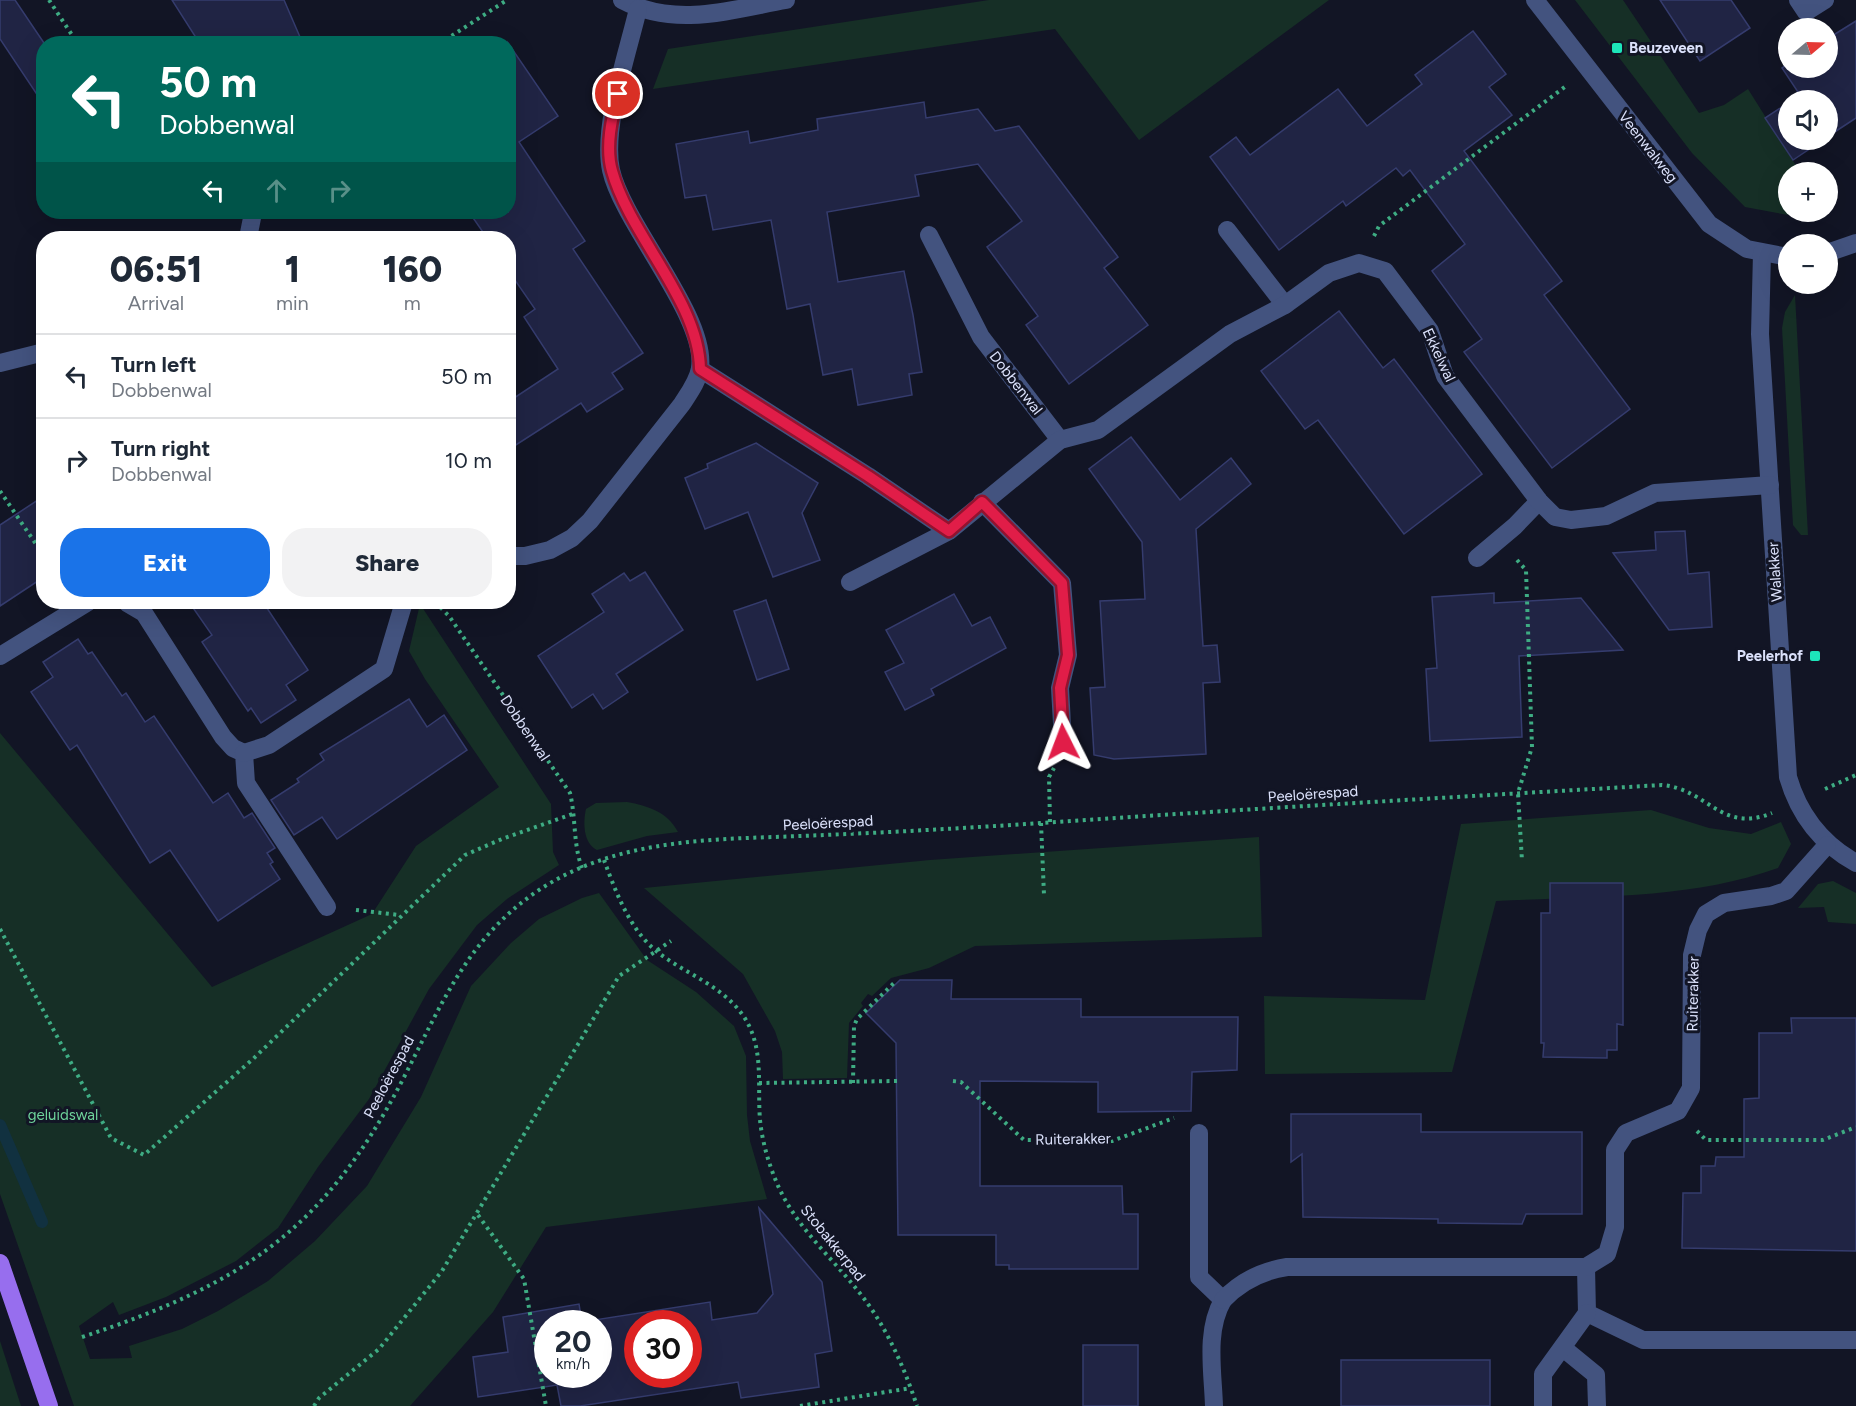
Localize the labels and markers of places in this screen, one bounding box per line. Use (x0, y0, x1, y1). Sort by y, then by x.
place label: Beuzeveen (1629, 39, 1703, 57)
marker: Beuzeveen (1610, 41, 1624, 55)
pin (592, 68, 643, 119)
place label: Peelerhof (1737, 647, 1803, 665)
marker: Peelerhof (1808, 649, 1822, 663)

